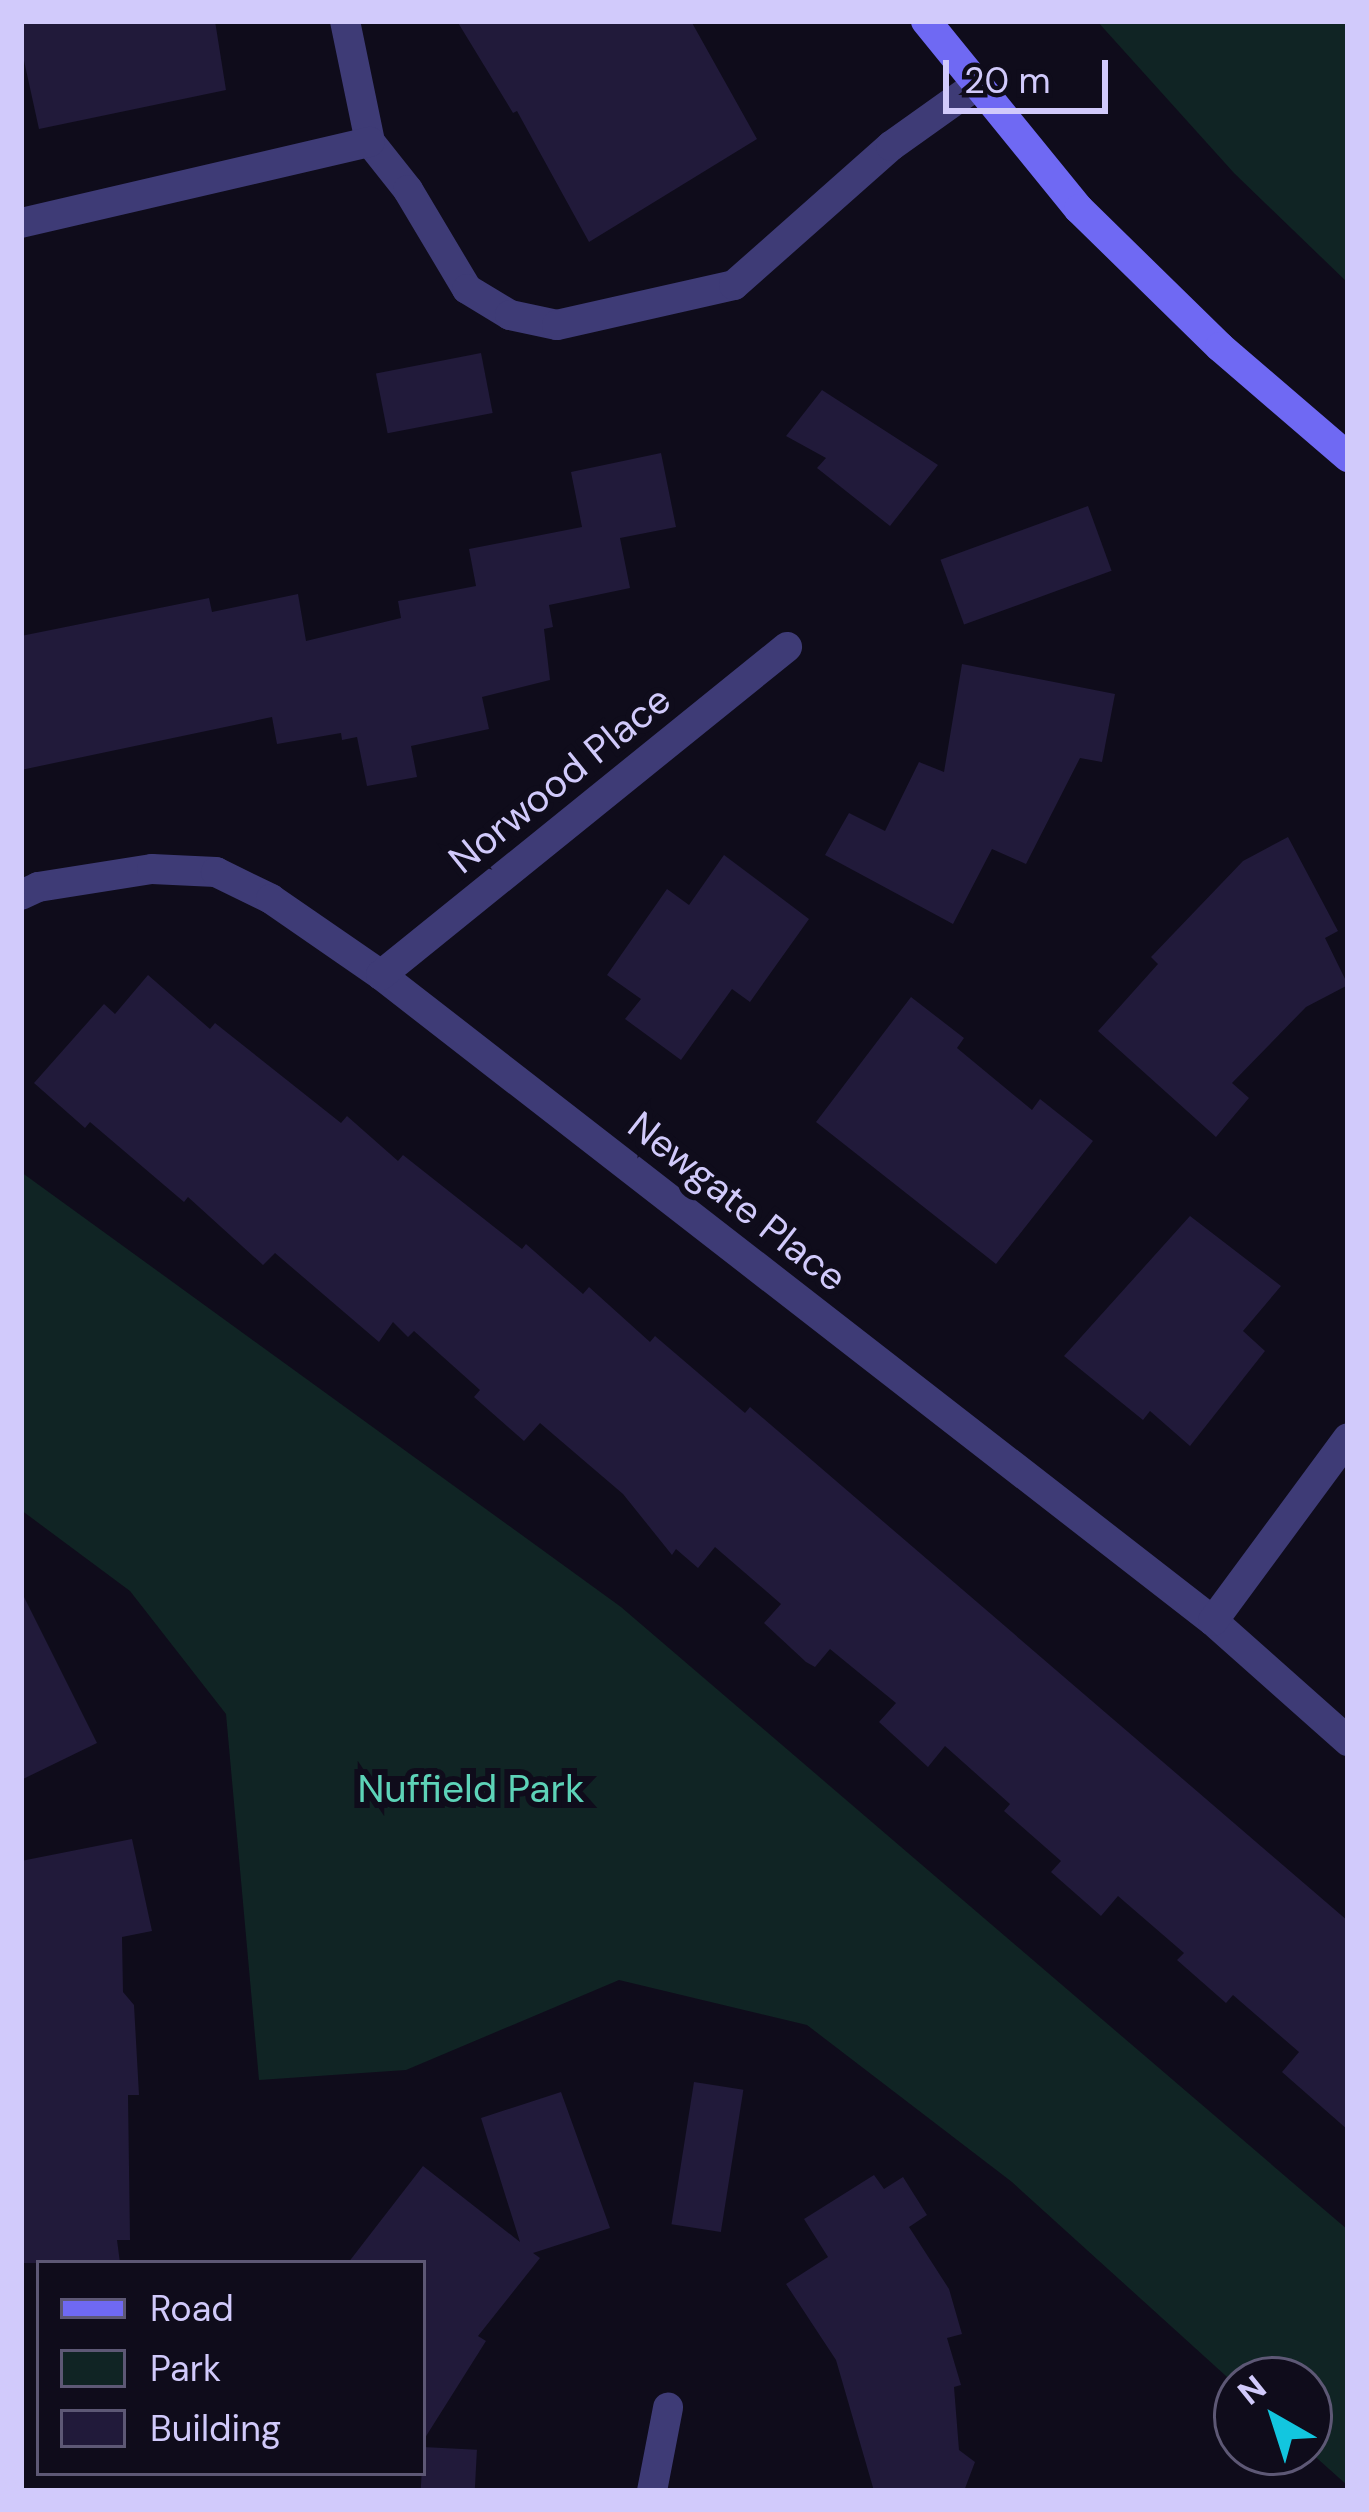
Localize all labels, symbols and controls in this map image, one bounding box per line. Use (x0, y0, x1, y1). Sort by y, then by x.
scale bar (949, 36, 1114, 110)
text: 20 m (964, 57, 1051, 104)
street label: Norwood Place (440, 676, 680, 884)
street label: Newgate Place (619, 1102, 855, 1302)
park label: Nuffield Park (357, 1766, 585, 1812)
legend (36, 2260, 426, 2476)
text: Road (150, 2285, 234, 2332)
text: Park (150, 2345, 221, 2392)
north arrow (1213, 2356, 1333, 2476)
text: N (1229, 2366, 1275, 2414)
text: Building (150, 2405, 281, 2452)

